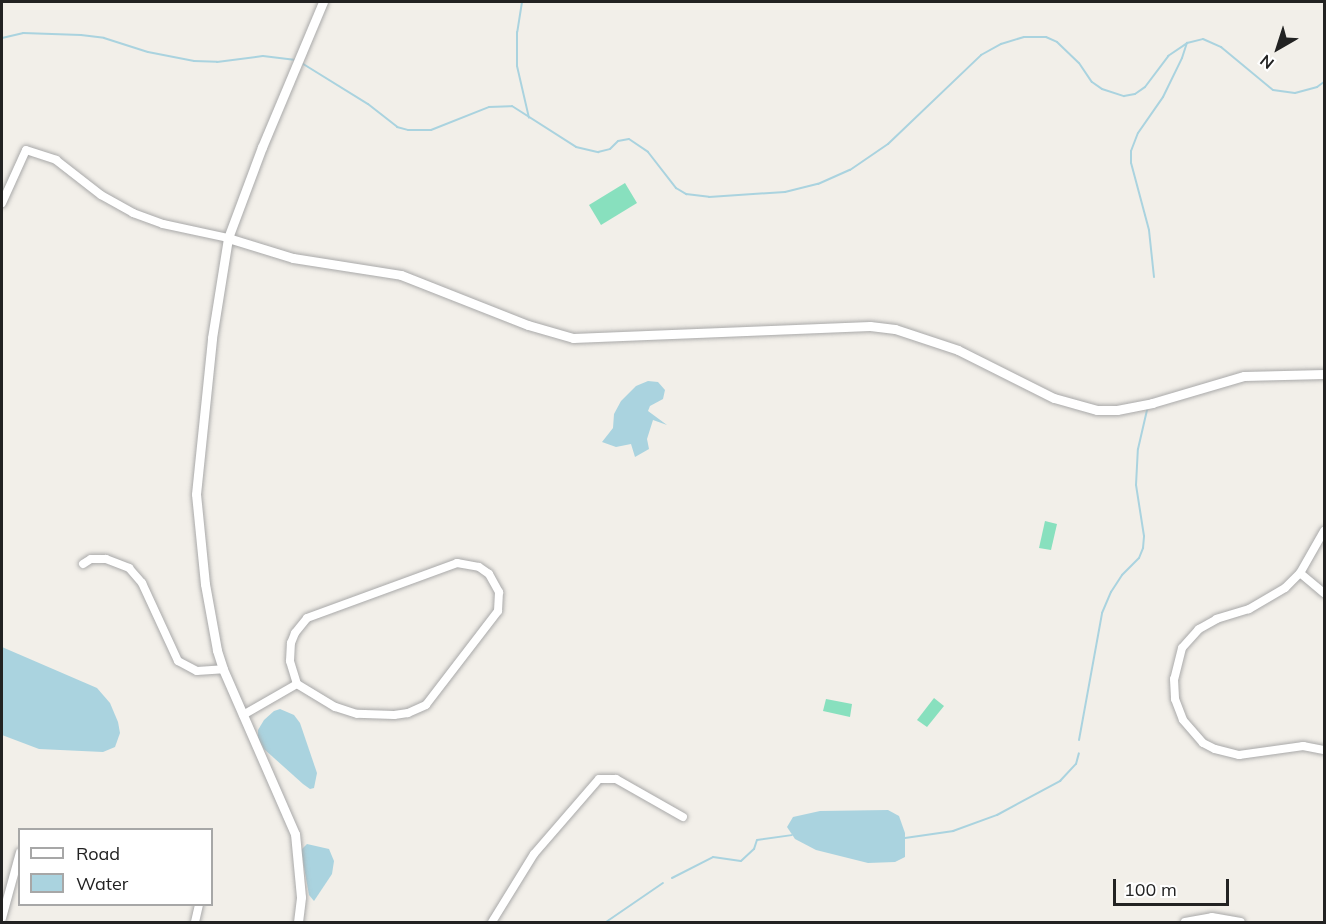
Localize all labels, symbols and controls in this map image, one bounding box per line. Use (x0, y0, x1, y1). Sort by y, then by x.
north arrow (1248, 18, 1308, 78)
text: N (1256, 50, 1278, 74)
legend (18, 828, 213, 906)
text: Road (76, 842, 120, 865)
scale bar (1116, 867, 1232, 905)
text: Water (76, 872, 128, 895)
text: 100 m (1124, 878, 1177, 901)

